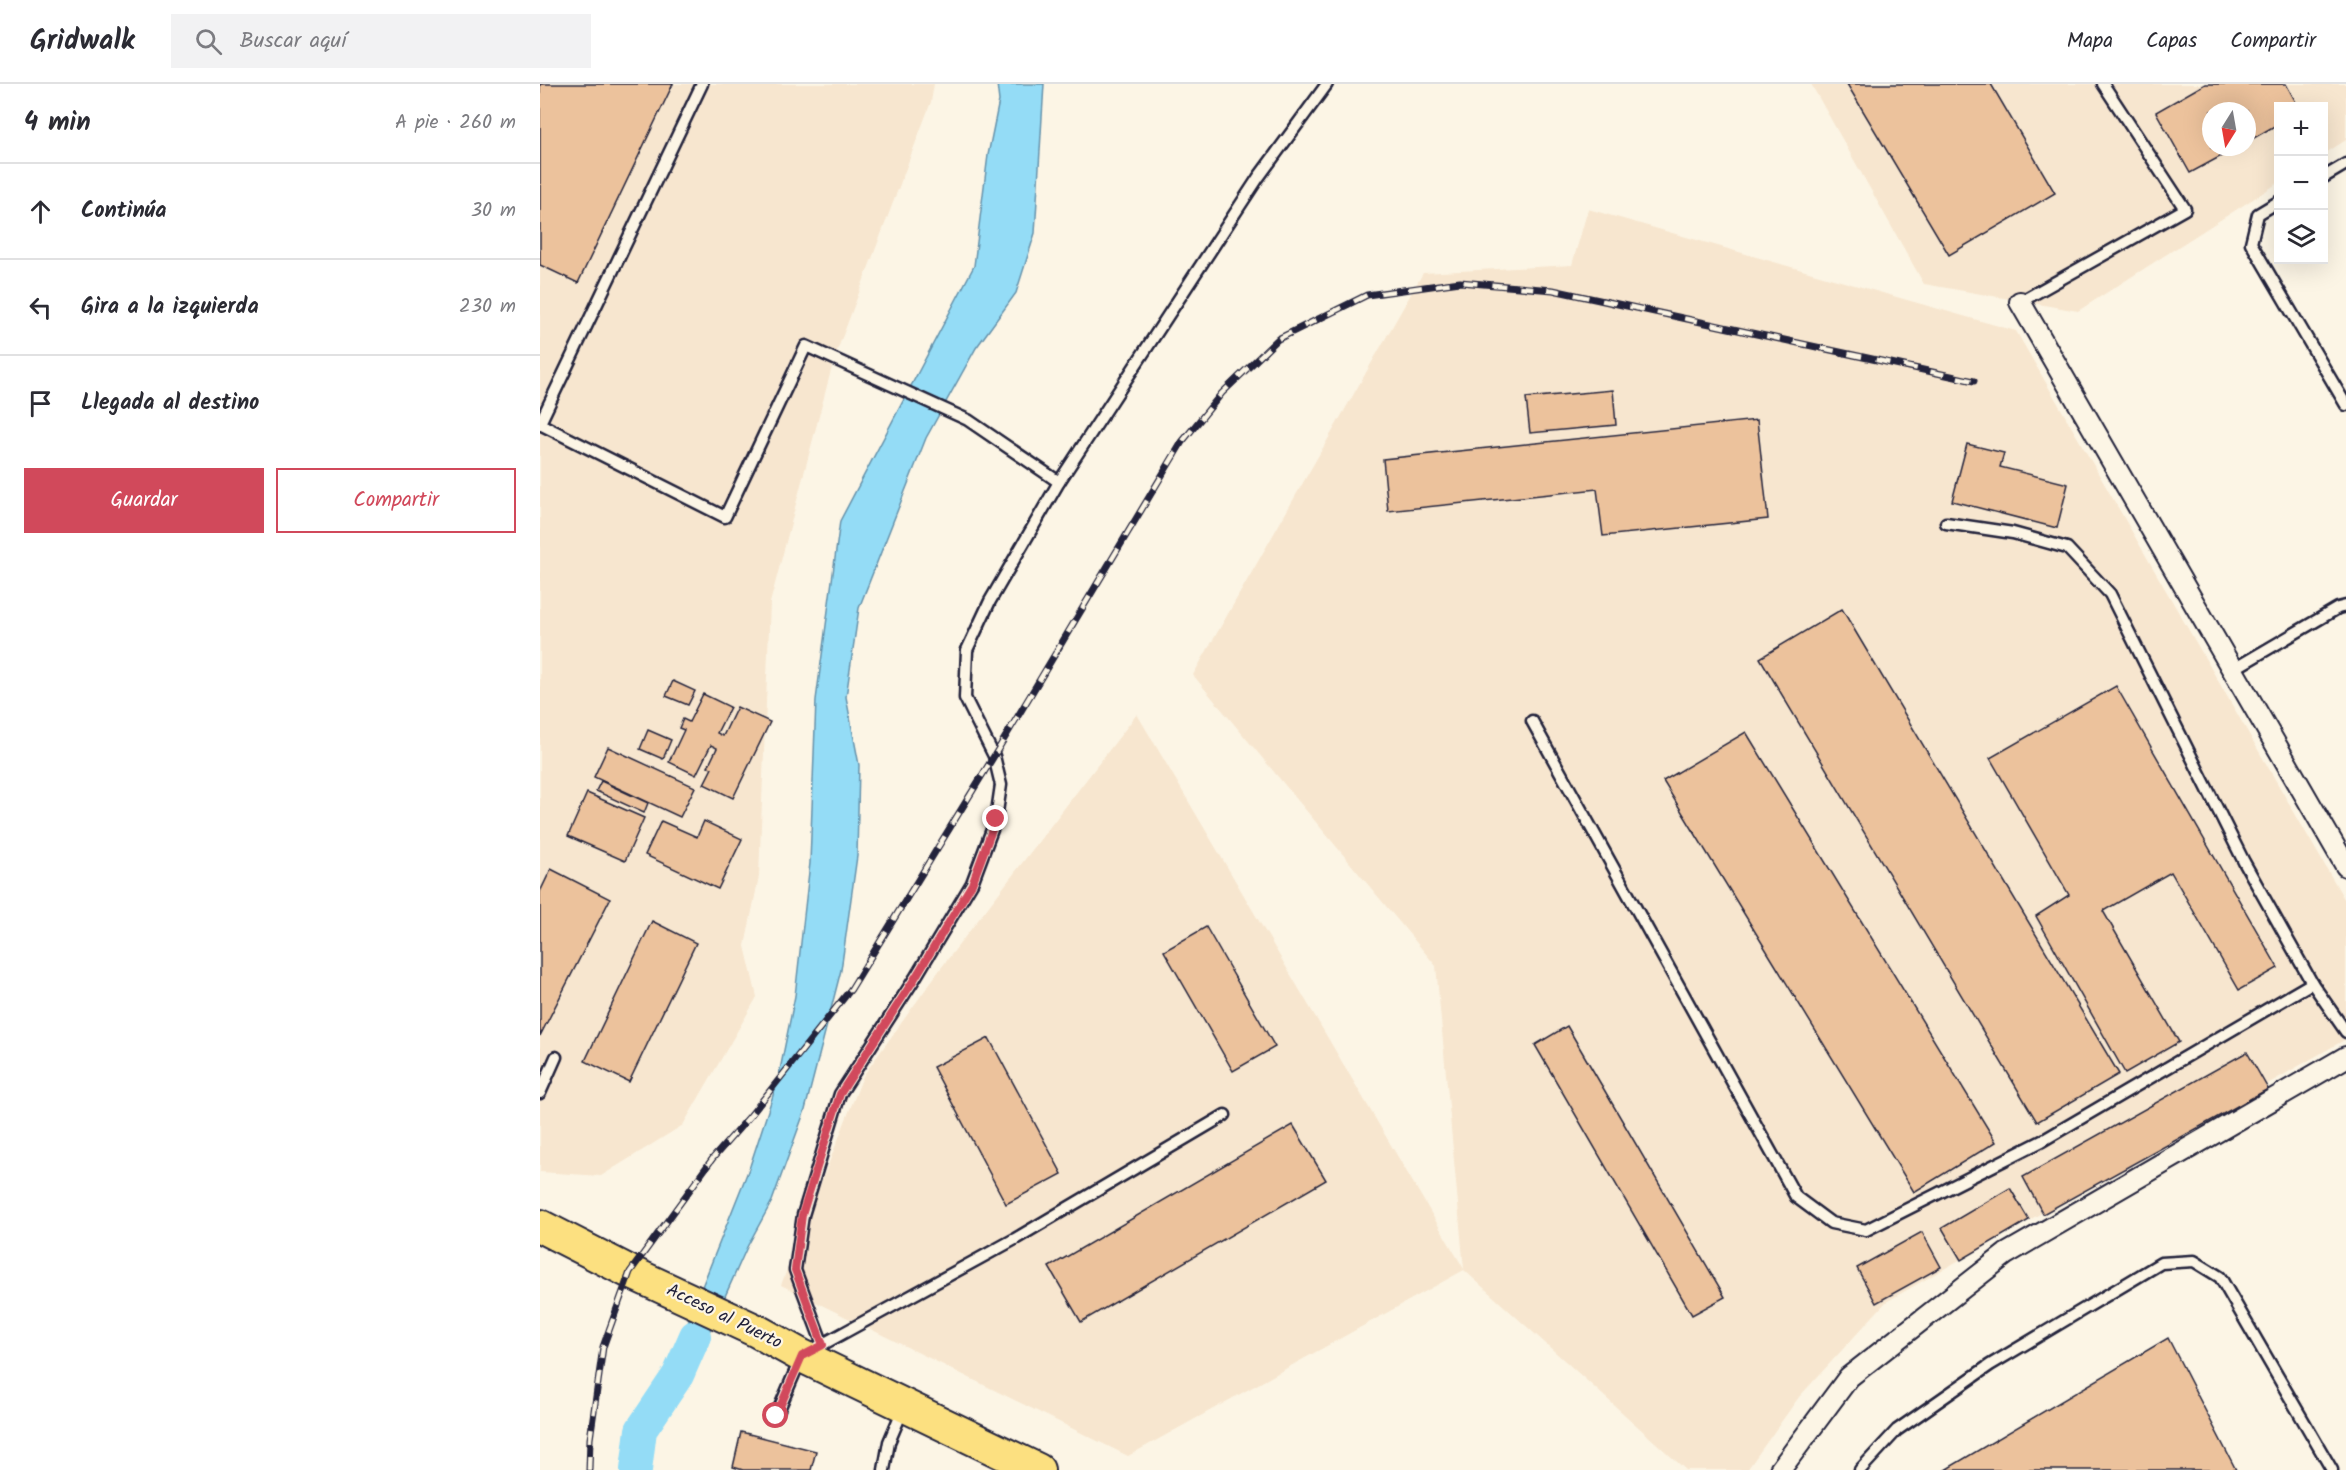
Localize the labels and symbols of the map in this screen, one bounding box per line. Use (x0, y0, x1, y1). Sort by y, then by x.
north arrow (2202, 102, 2256, 156)
route end (982, 805, 1008, 831)
street label: Acceso al Puerto (661, 1276, 787, 1358)
route start (762, 1402, 788, 1428)

